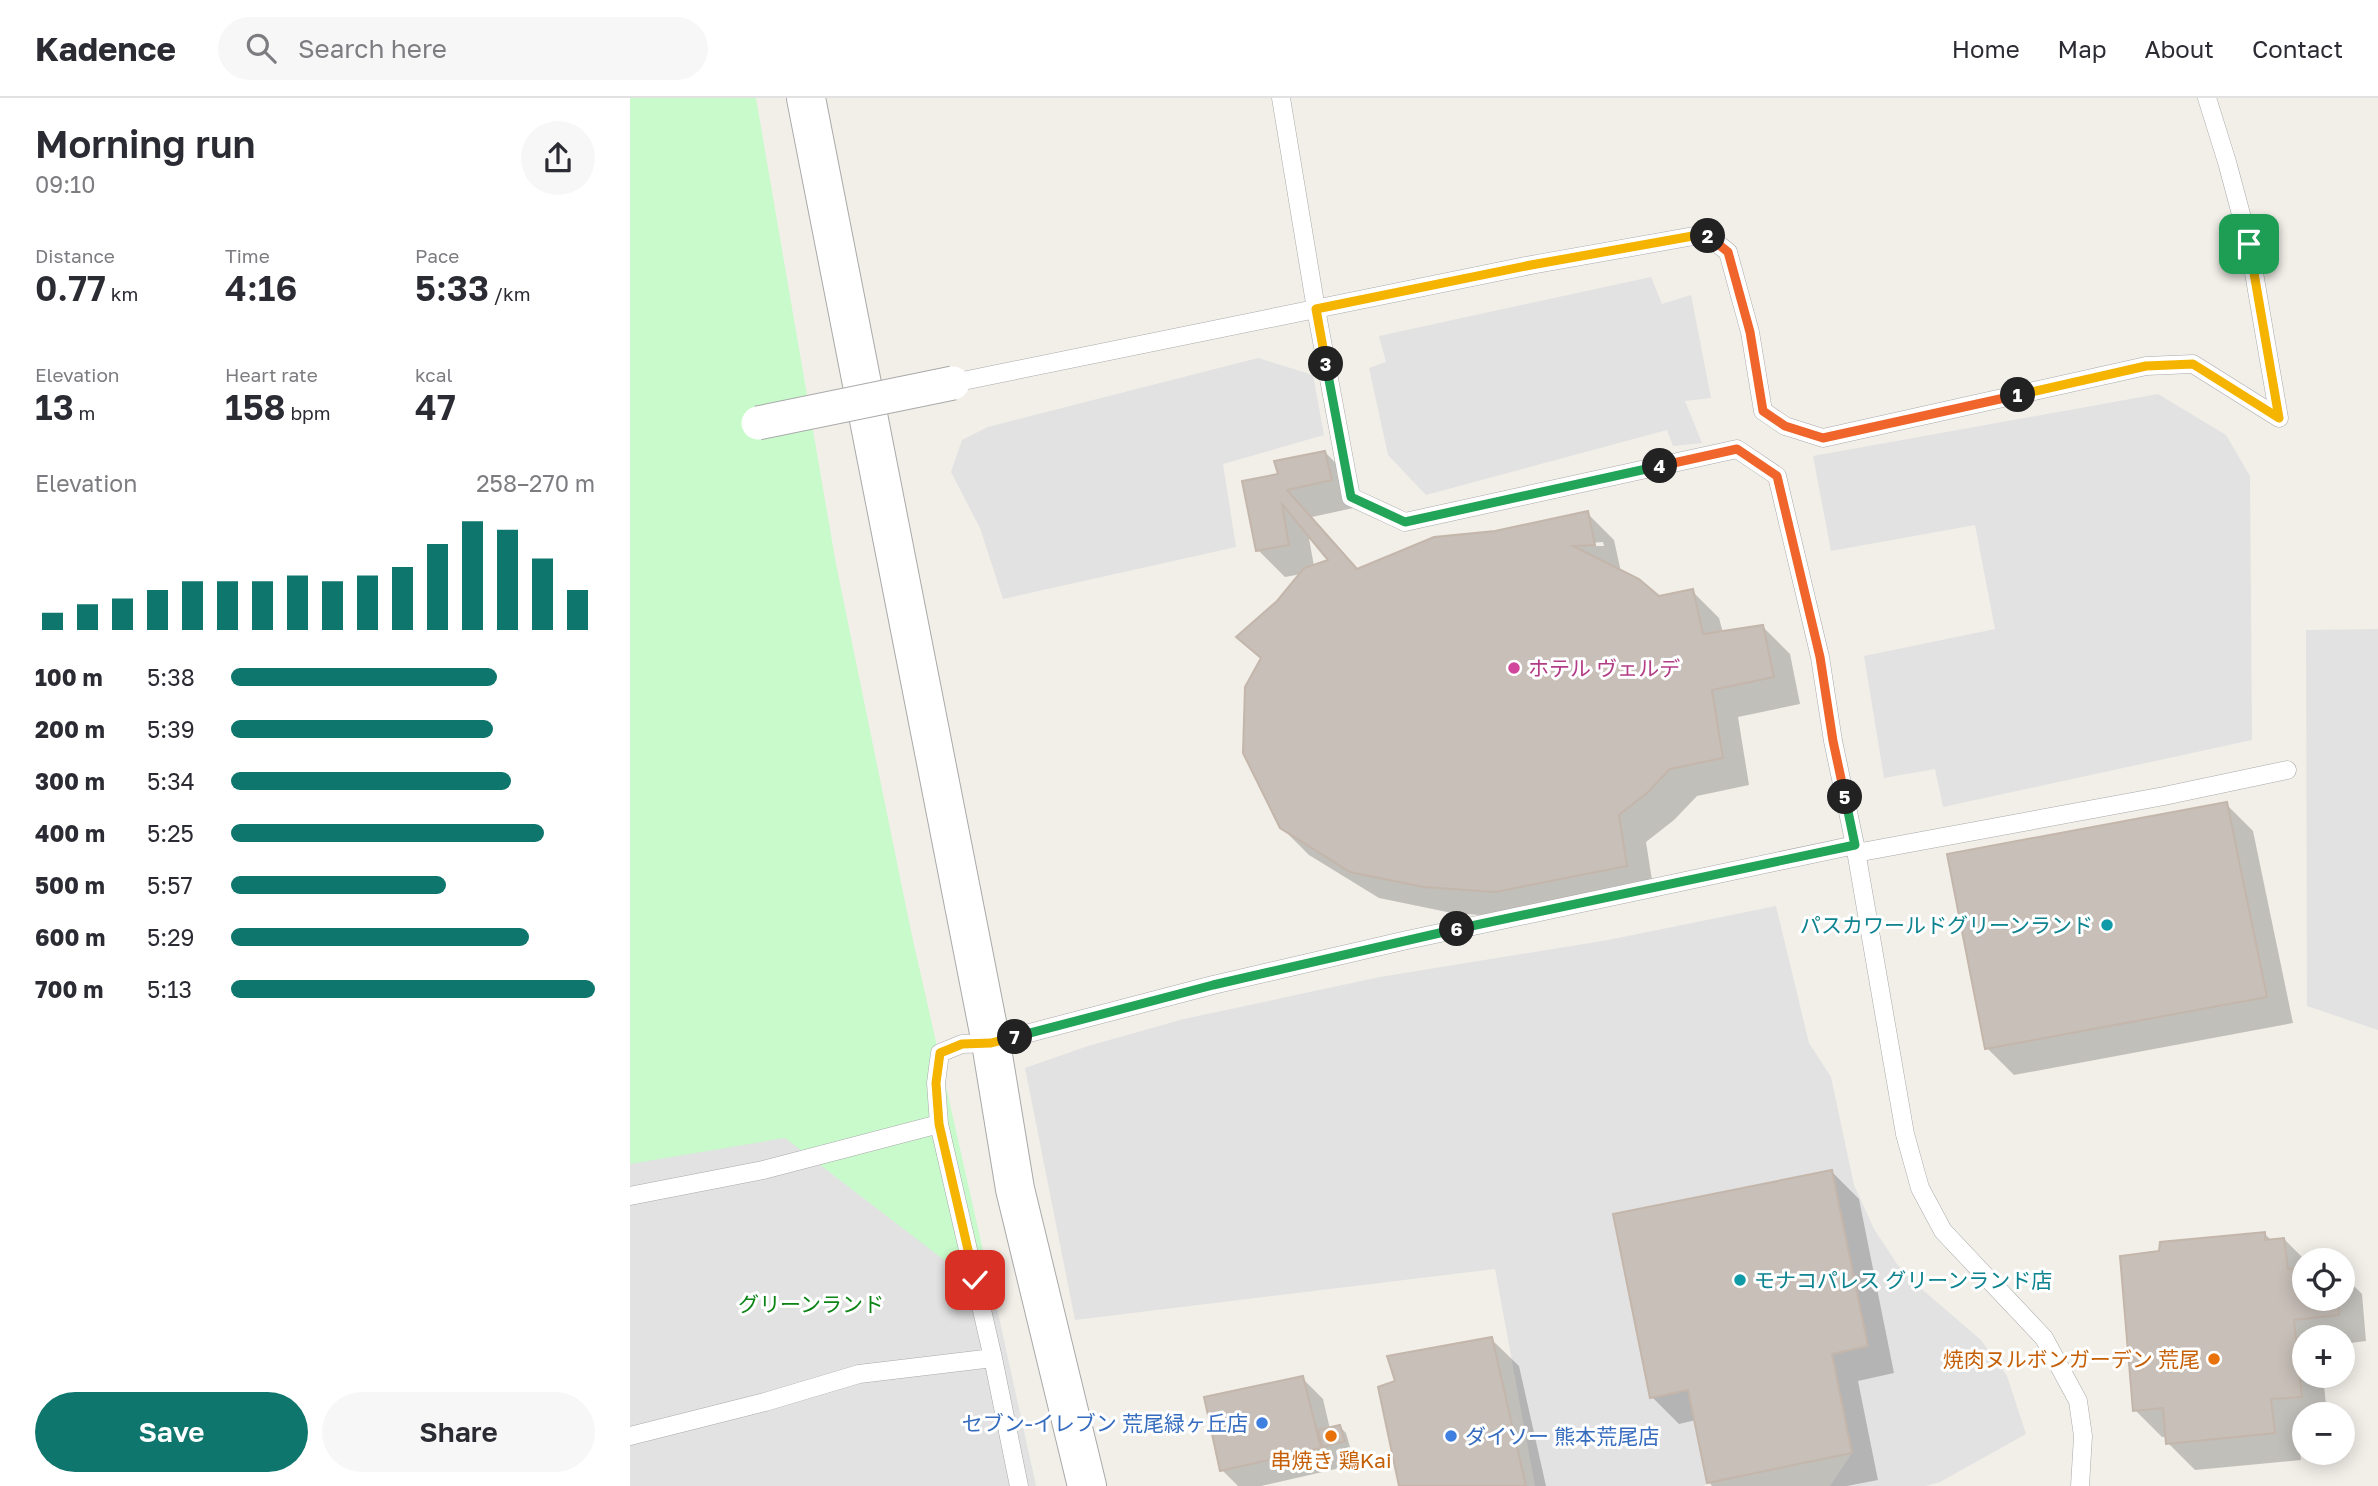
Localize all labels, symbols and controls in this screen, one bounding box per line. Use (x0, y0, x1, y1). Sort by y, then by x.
search box (218, 17, 708, 80)
text: Kadence (35, 29, 176, 68)
icon: search (242, 29, 280, 67)
text: Search here (298, 33, 447, 64)
text: Home (1952, 34, 2020, 63)
text: Map (2058, 34, 2107, 63)
text: About (2145, 34, 2214, 63)
text: Contact (2252, 34, 2343, 63)
text: Morning run (35, 121, 256, 166)
button: share (521, 121, 595, 195)
text: 09:10 (35, 170, 96, 198)
pin (2219, 214, 2279, 274)
pin: 2 (1690, 218, 1726, 254)
text: 2 (1702, 224, 1713, 247)
icon: arrive (2230, 225, 2268, 263)
text: Distance (35, 244, 115, 267)
text: Time (225, 244, 270, 267)
text: Pace (415, 244, 459, 267)
text: 0.77 (35, 267, 106, 309)
text: 4:16 (225, 267, 297, 309)
text: 5:33 (415, 267, 489, 309)
text: km (106, 282, 138, 305)
text: /km (489, 282, 531, 305)
pin: 3 (1308, 346, 1344, 382)
text: 3 (1320, 352, 1331, 375)
text: Elevation (35, 363, 120, 386)
text: Heart rate (225, 363, 318, 386)
text: kcal (415, 363, 453, 386)
pin: 1 (2000, 378, 2036, 412)
text: 1 (2013, 383, 2022, 406)
text: 13 (35, 386, 74, 428)
text: 158 (225, 386, 286, 428)
text: 47 (415, 386, 456, 428)
text: m (74, 401, 95, 424)
text: bpm (286, 401, 331, 424)
pin: 4 (1642, 448, 1678, 484)
text: 4 (1654, 454, 1665, 477)
text: Elevation (35, 469, 137, 497)
text: 258–270 m (476, 469, 595, 497)
place label: ホテル ヴェルデ (1528, 655, 1680, 681)
marker: ホテル ヴェルデ (1506, 660, 1522, 676)
text: 100 m (35, 663, 103, 691)
text: 5:38 (147, 663, 195, 691)
text: 200 m (35, 715, 105, 743)
text: 5:39 (147, 715, 195, 743)
text: 300 m (35, 767, 105, 795)
text: 5:34 (147, 767, 195, 795)
pin: 5 (1828, 780, 1862, 814)
text: 5 (1839, 785, 1850, 808)
text: 400 m (35, 819, 105, 847)
text: 5:25 (147, 819, 194, 847)
text: 500 m (35, 871, 105, 899)
text: 5:57 (147, 871, 193, 899)
pin: 6 (1440, 912, 1474, 946)
place label: パスカワールドグリーンランド (1800, 912, 2093, 938)
text: 6 (1450, 917, 1463, 940)
marker: パスカワールドグリーンランド (2099, 917, 2115, 933)
text: 600 m (35, 923, 105, 951)
text: 5:29 (147, 923, 195, 951)
text: 700 m (35, 975, 103, 1003)
text: 5:13 (147, 975, 192, 1003)
pin: 7 (998, 1020, 1032, 1054)
text: 7 (1009, 1025, 1020, 1048)
map controls (2292, 1248, 2355, 1465)
button: locate (2292, 1248, 2355, 1311)
pin (945, 1250, 1005, 1310)
icon: check (956, 1261, 994, 1299)
place label: モナコパレス グリーンランド店 (1754, 1267, 2052, 1293)
marker: モナコパレス グリーンランド店 (1732, 1272, 1748, 1288)
park label: グリーンランド (738, 1291, 884, 1317)
button: + (2292, 1325, 2355, 1388)
place label: 焼肉ヌルボンガーデン 荒尾 (1943, 1346, 2200, 1372)
marker: 焼肉ヌルボンガーデン 荒尾 (2206, 1351, 2222, 1367)
button: Save (35, 1392, 308, 1472)
button: Share (322, 1392, 595, 1472)
button: − (2292, 1402, 2355, 1465)
place label: セブン-イレブン 荒尾緑ヶ丘店 (962, 1410, 1248, 1436)
marker: セブン-イレブン 荒尾緑ヶ丘店 (1254, 1415, 1270, 1431)
place label: ダイソー 熊本荒尾店 (1465, 1423, 1659, 1449)
marker: 串焼き 鶏Kai (1323, 1428, 1339, 1444)
marker: ダイソー 熊本荒尾店 (1443, 1428, 1459, 1444)
place label: 串焼き 鶏Kai (1270, 1447, 1392, 1473)

